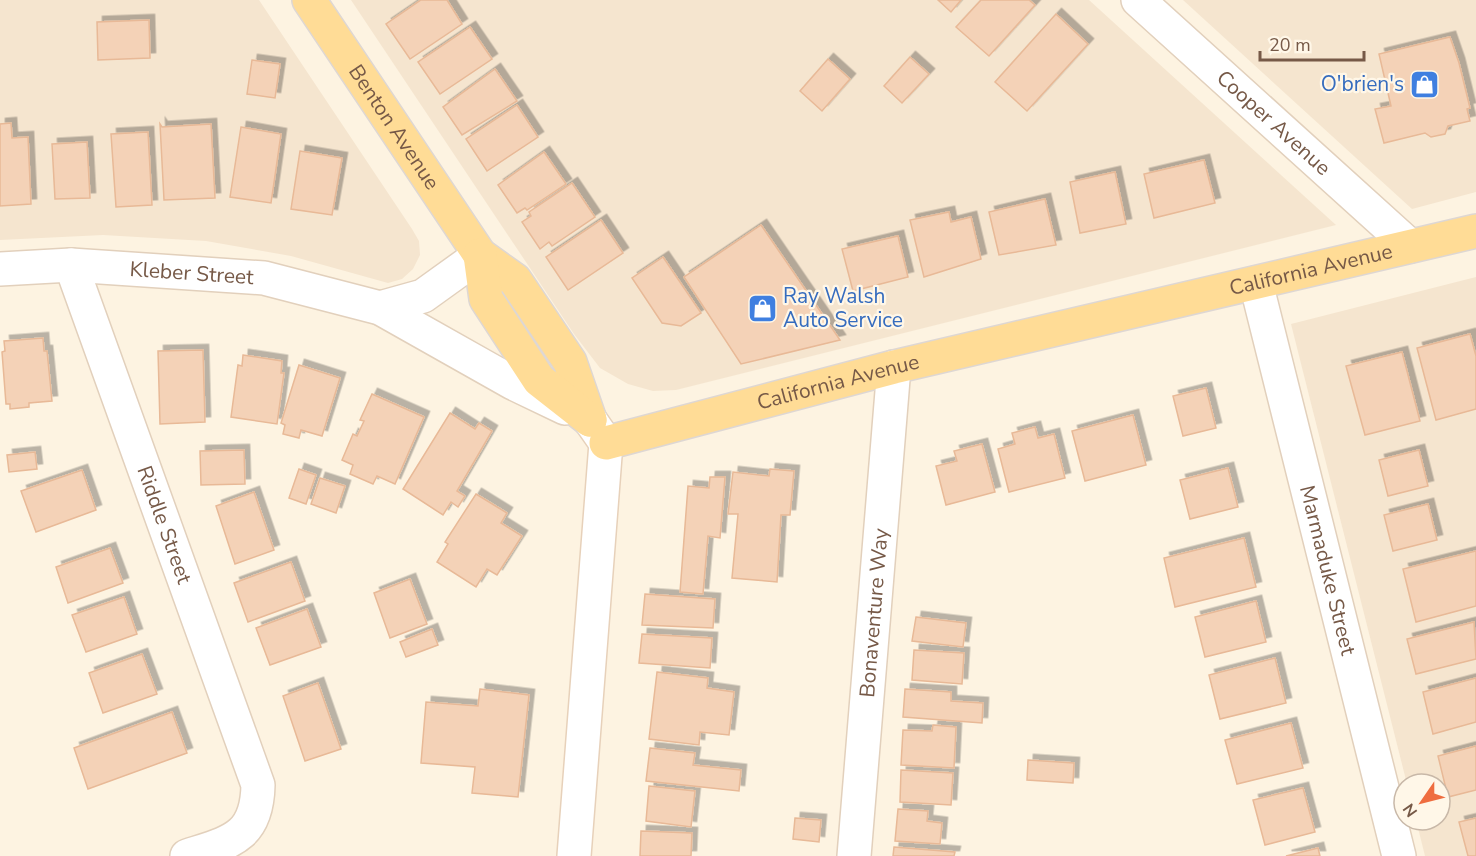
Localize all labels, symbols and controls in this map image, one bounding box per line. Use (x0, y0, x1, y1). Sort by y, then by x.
scale bar (1260, 24, 1364, 62)
text: 20 m (1269, 33, 1311, 57)
street label: Benton Avenue (342, 59, 446, 195)
street label: Cooper Avenue (1211, 64, 1337, 182)
shop icon: O'brien's (1409, 68, 1441, 100)
place label: O'brien's (1321, 70, 1404, 98)
street label: California Avenue (1226, 237, 1395, 302)
street label: Kleber Street (129, 255, 255, 291)
place label: Ray Walsh Auto Service (783, 282, 903, 334)
shop icon: Ray Walsh Auto Service (746, 292, 778, 324)
street label: California Avenue (754, 348, 922, 417)
street label: Riddle Street (130, 462, 199, 588)
street label: Marmaduke Street (1293, 482, 1362, 659)
street label: Bonaventure Way (853, 527, 895, 698)
north arrow (1392, 772, 1452, 832)
text: N (1398, 799, 1423, 821)

